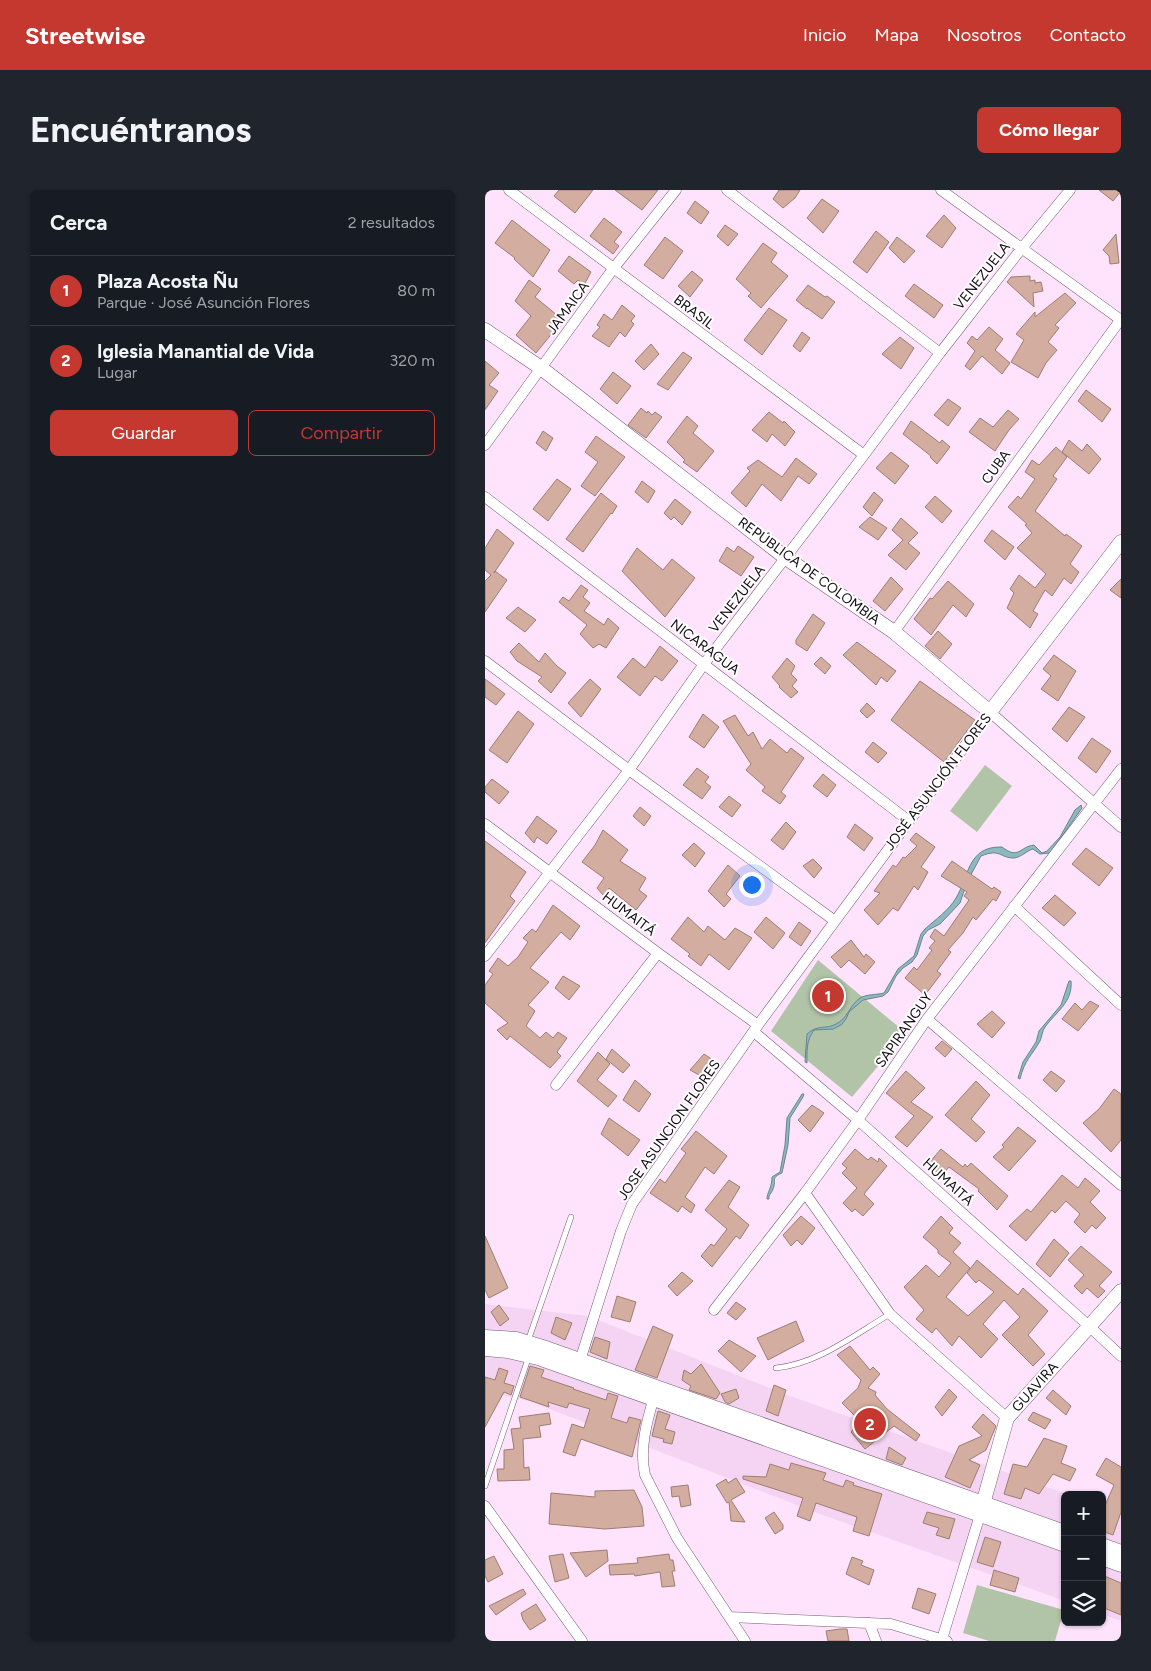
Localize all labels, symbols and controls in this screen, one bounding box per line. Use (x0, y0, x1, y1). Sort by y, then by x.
text: Streetwise (25, 21, 145, 50)
text: Inicio (803, 24, 847, 46)
text: Mapa (875, 24, 919, 46)
text: Nosotros (947, 24, 1022, 46)
text: Contacto (1050, 24, 1126, 46)
button: Cómo llegar (977, 107, 1121, 153)
text: Encuéntranos (30, 109, 251, 151)
text: Cerca (50, 210, 107, 235)
text: 2 resultados (348, 213, 435, 232)
street label: VENEZUELA (950, 238, 1014, 313)
text: Plaza Acosta Ñu (97, 270, 238, 293)
street label: JAMAICA (543, 278, 593, 338)
text: 1 (63, 281, 69, 300)
text: 80 m (397, 281, 435, 300)
street label: BRASIL (670, 291, 718, 333)
text: Parque · José Asunción Flores (97, 293, 310, 312)
text: Iglesia Manantial de Vida (97, 340, 314, 363)
text: 2 (61, 351, 71, 370)
text: 320 m (390, 351, 435, 370)
text: Lugar (97, 363, 137, 382)
button: Guardar (50, 410, 238, 456)
button: Compartir (248, 410, 435, 456)
street label: CUBA (978, 446, 1014, 487)
street label: REPÚBLICA DE COLOMBIA (735, 514, 884, 629)
street label: VENEZUELA (705, 561, 769, 636)
street label: NICARAGUA (667, 615, 743, 679)
street label: JOSÉ ASUNCIÓN FLORES (881, 710, 995, 854)
your location (739, 872, 765, 898)
street label: HUMAITÁ (599, 888, 660, 940)
pin: 1 (812, 977, 844, 1015)
street label: SAPIRANGUY (872, 989, 936, 1071)
street label: JOSE ASUNCION FLORES (614, 1057, 724, 1203)
street label: HUMAITÁ (919, 1155, 977, 1210)
street label: GUAVIRA (1008, 1358, 1062, 1415)
pin: 2 (854, 1405, 886, 1443)
map controls (1061, 1491, 1106, 1626)
button: + (1061, 1491, 1106, 1536)
button: − (1061, 1536, 1106, 1581)
button: layers (1061, 1581, 1106, 1626)

